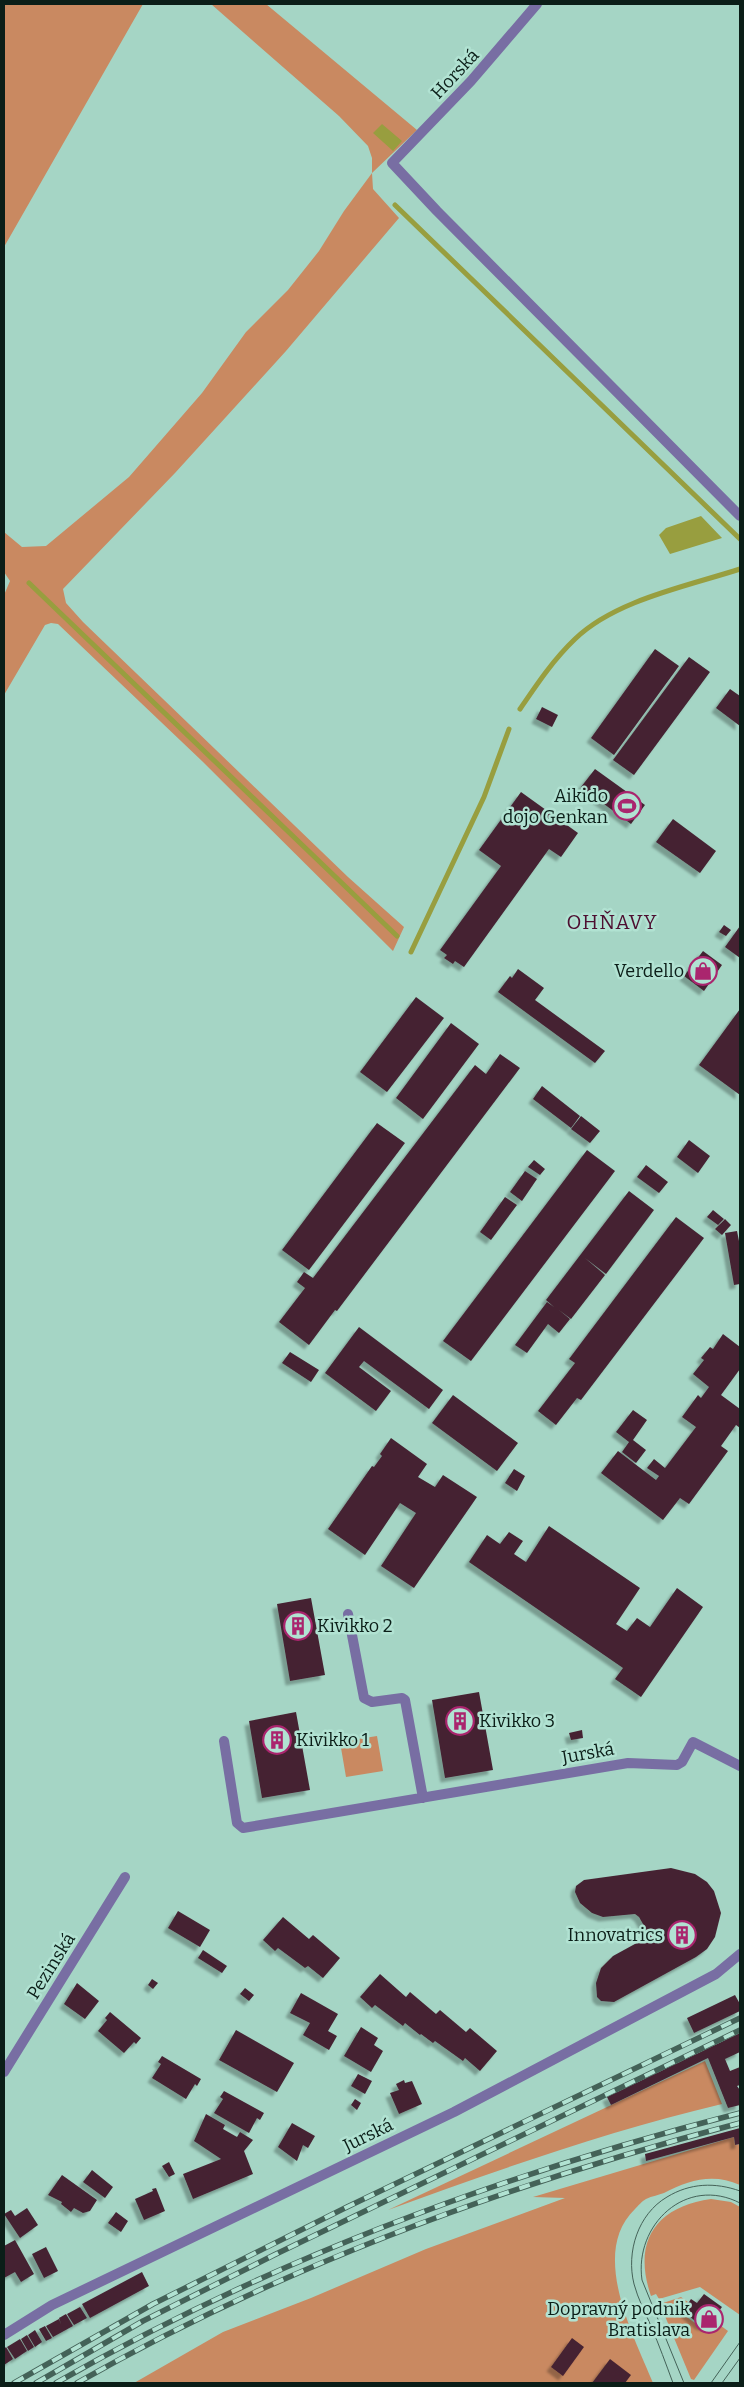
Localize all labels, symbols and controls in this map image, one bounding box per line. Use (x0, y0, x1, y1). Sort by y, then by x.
street label: Horská (426, 44, 484, 104)
place label: Aikido dojo Genkan (503, 785, 609, 828)
sports icon: Aikido dojo Genkan (612, 791, 642, 821)
district label: OHŇAVY (566, 910, 658, 934)
shop icon: Verdello (688, 956, 718, 986)
place label: Verdello (614, 960, 684, 982)
building icon: Kivikko 2 (283, 1611, 313, 1641)
place label: Kivikko 2 (317, 1615, 392, 1637)
building icon: Kivikko 3 (445, 1706, 475, 1736)
place label: Kivikko 3 (479, 1710, 555, 1732)
building icon: Kivikko 1 (262, 1725, 292, 1755)
place label: Kivikko 1 (296, 1729, 370, 1751)
street label: Jurská (559, 1738, 616, 1769)
building icon: Innovatrics (667, 1920, 697, 1950)
place label: Innovatrics (567, 1924, 663, 1946)
street label: Pezinská (22, 1929, 80, 2003)
street label: Jurská (339, 2113, 397, 2157)
place label: Dopravný podnik Bratislava (547, 2298, 691, 2341)
shop icon: Dopravný podnik Bratislava (694, 2304, 724, 2334)

